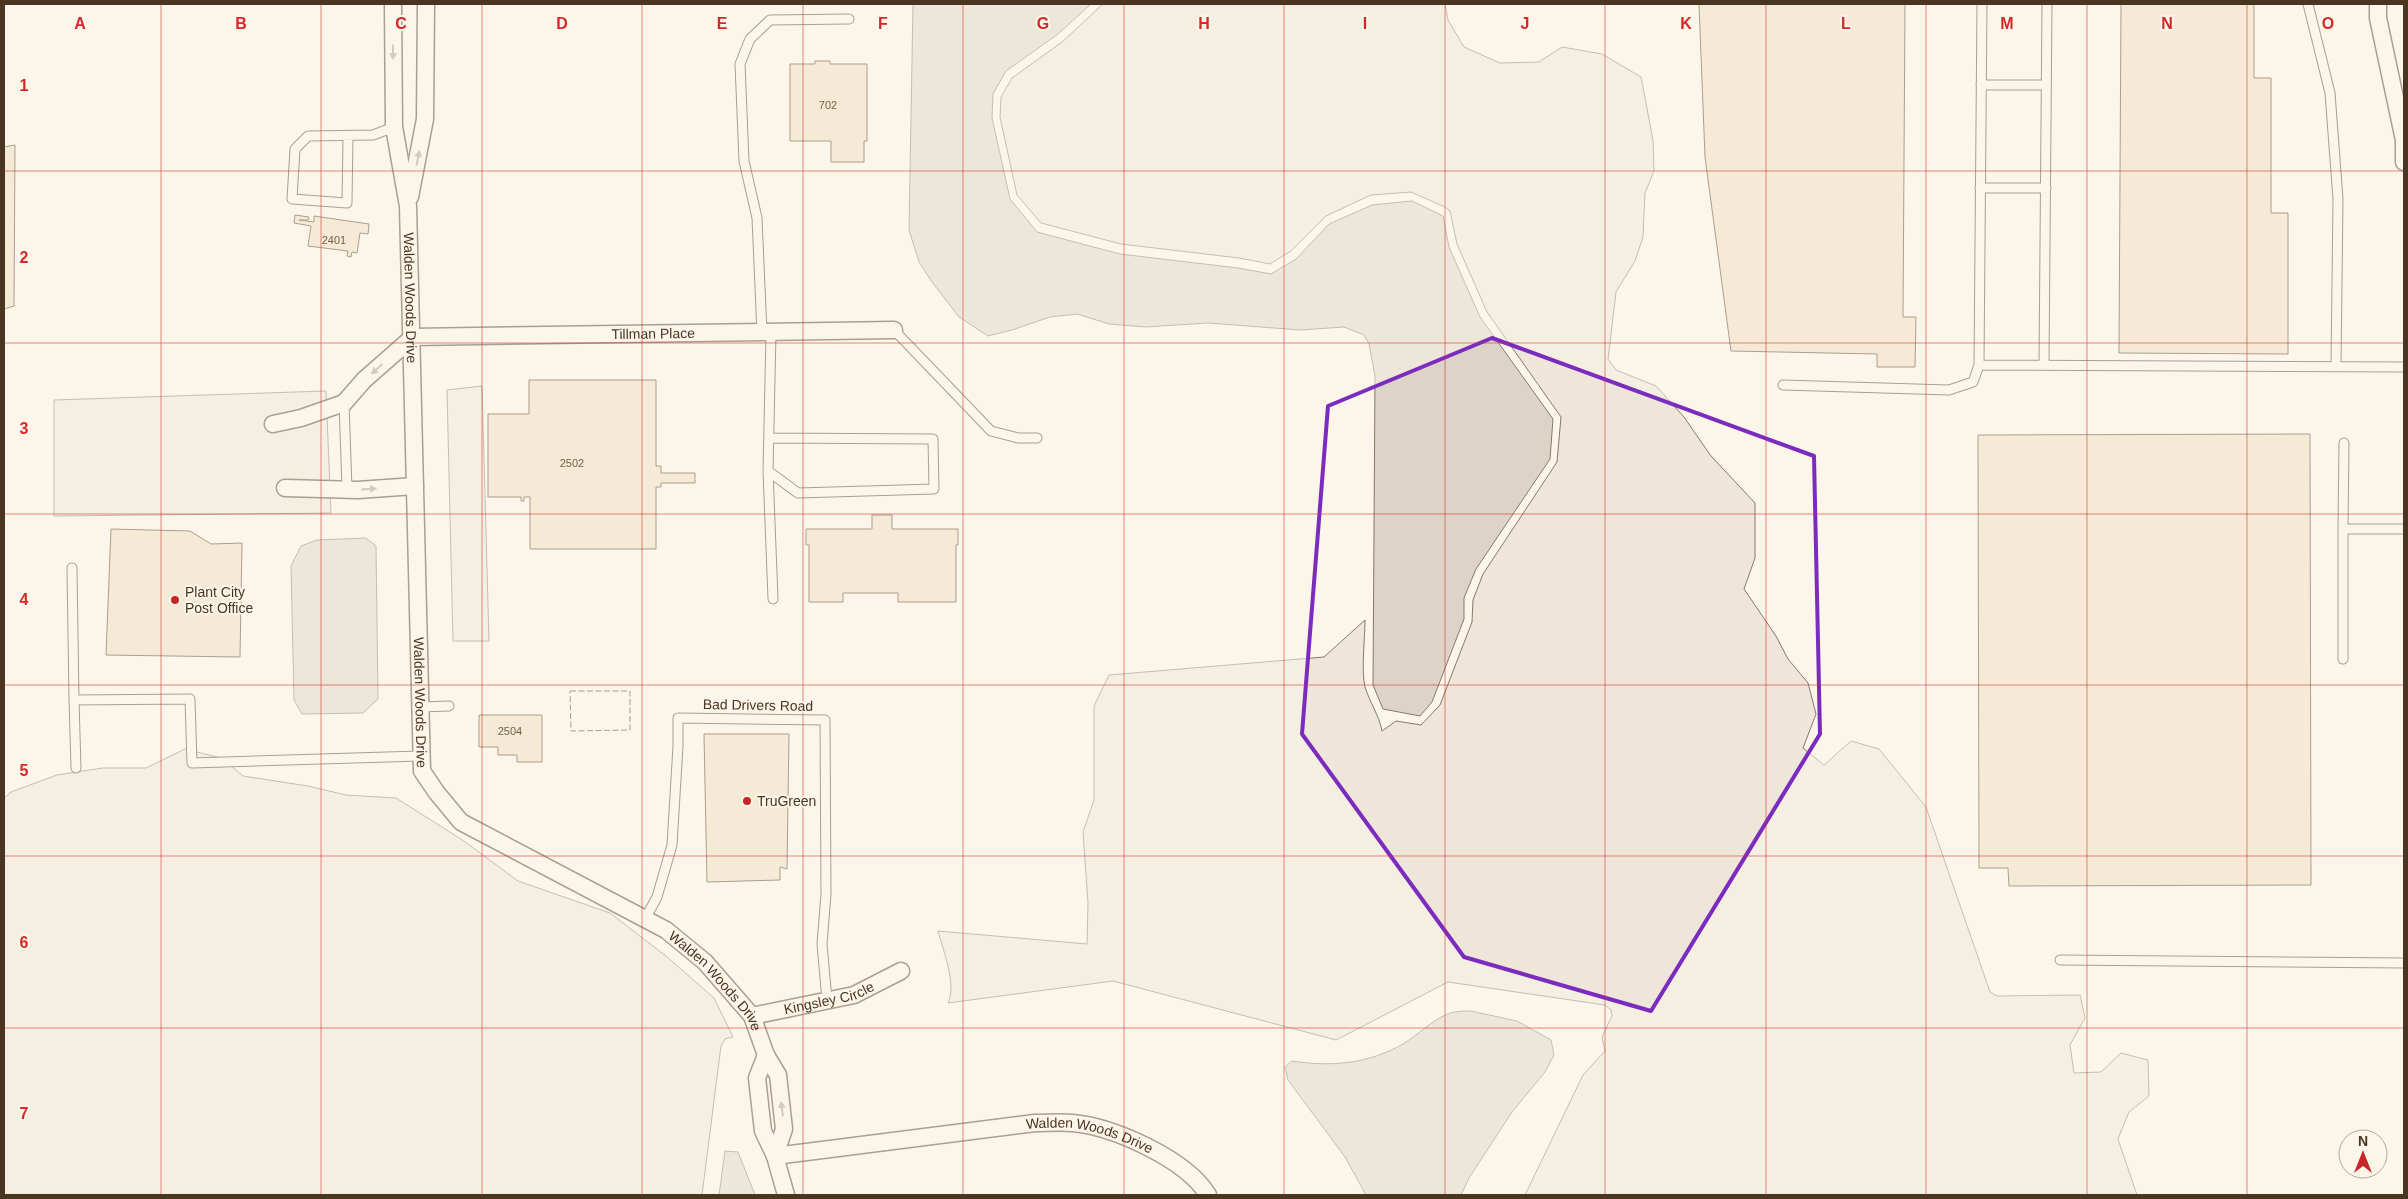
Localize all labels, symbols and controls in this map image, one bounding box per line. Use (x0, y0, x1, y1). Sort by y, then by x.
text: A (74, 15, 86, 32)
text: B (235, 15, 247, 32)
text: C (395, 15, 407, 32)
text: D (556, 15, 568, 32)
text: E (717, 15, 728, 32)
text: F (878, 15, 888, 32)
text: G (1037, 15, 1049, 32)
text: H (1198, 15, 1210, 32)
text: I (1363, 15, 1367, 32)
text: J (1521, 15, 1529, 32)
text: K (1680, 15, 1692, 32)
text: L (1841, 15, 1851, 32)
text: M (2000, 15, 2014, 32)
text: N (2161, 15, 2173, 32)
text: O (2322, 15, 2334, 32)
one-way arrow (389, 45, 397, 61)
text: 1 (20, 77, 29, 94)
house number: 702 (819, 99, 837, 111)
one-way arrow (414, 150, 422, 166)
street label: Walden Woods Drive (401, 232, 420, 364)
house number: 2401 (322, 234, 346, 246)
text: 2 (20, 249, 29, 266)
street label: Tillman Place (611, 325, 695, 342)
one-way arrow (370, 364, 383, 375)
text: 3 (20, 420, 29, 437)
house number: 2502 (560, 457, 584, 469)
one-way arrow (361, 484, 377, 492)
place label: Plant City Post Office (185, 584, 253, 616)
text: 4 (20, 591, 29, 608)
marker: Plant City Post Office (169, 594, 181, 606)
street label: Walden Woods Drive (411, 637, 430, 768)
street label: Bad Drivers Road (703, 696, 813, 714)
house number: 2504 (498, 725, 522, 737)
text: 5 (20, 762, 29, 779)
place label: TruGreen (757, 793, 816, 809)
marker: TruGreen (741, 795, 753, 807)
street label: Walden Woods Drive (666, 928, 765, 1033)
text: 6 (20, 934, 29, 951)
street label: Kingsley Circle (782, 978, 877, 1017)
one-way arrow (778, 1100, 786, 1116)
text: 7 (20, 1105, 29, 1122)
street label: Walden Woods Drive (1025, 1114, 1156, 1157)
north arrow (2338, 1129, 2388, 1179)
text: N (2358, 1133, 2368, 1149)

